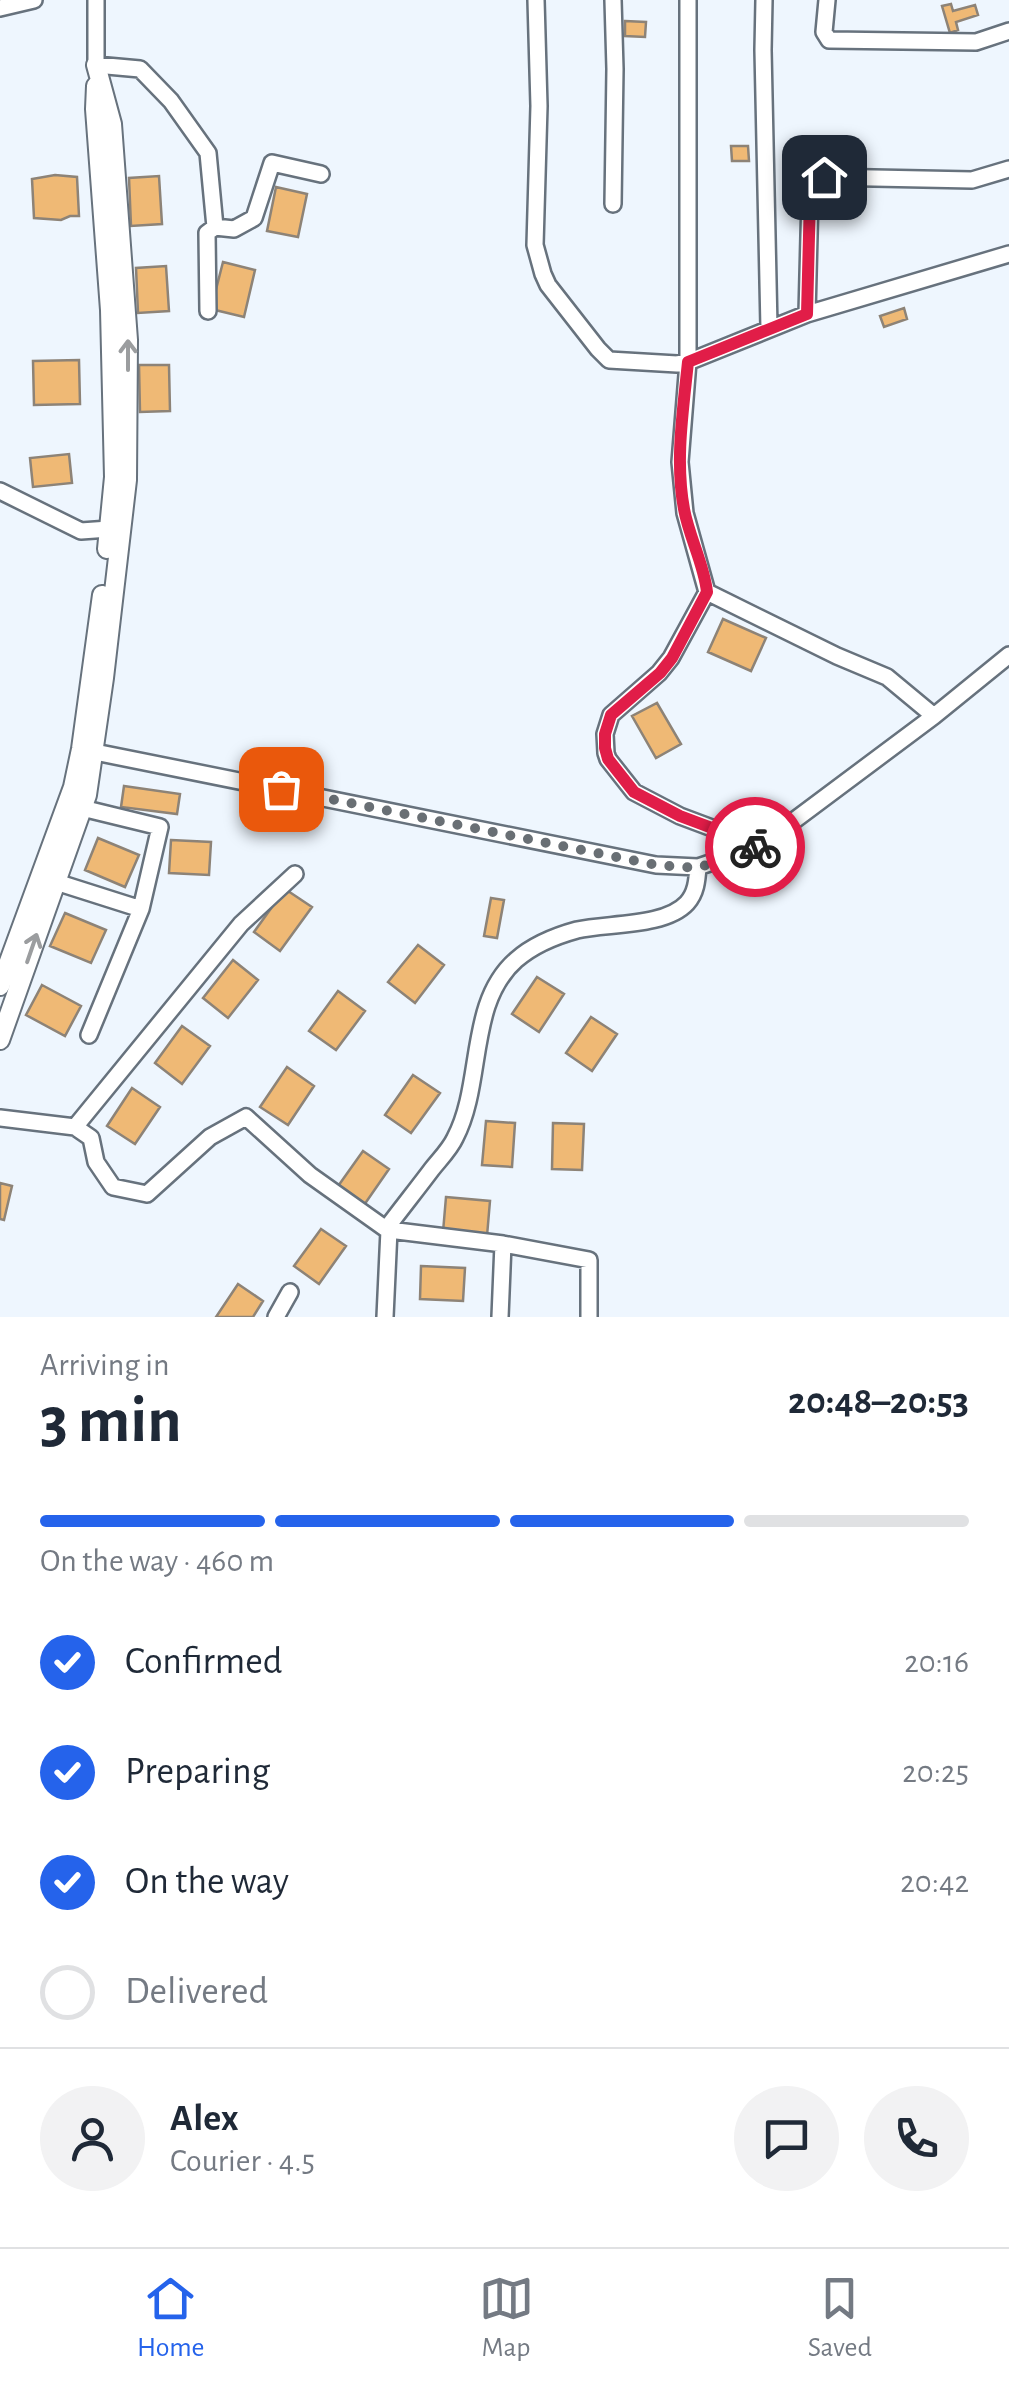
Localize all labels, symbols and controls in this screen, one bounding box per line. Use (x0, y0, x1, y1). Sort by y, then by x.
pin (782, 135, 867, 220)
icon: home (797, 150, 852, 205)
one-way arrow (118, 340, 138, 372)
pin (239, 747, 324, 832)
icon: bag (254, 762, 309, 817)
courier (705, 797, 805, 897)
icon: bike (728, 820, 783, 875)
one-way arrow (25, 933, 43, 965)
text: Arriving in (40, 1349, 169, 1381)
text: 20:48–20:53 (788, 1383, 969, 1421)
text: 3 min (40, 1389, 182, 1454)
text: On the way · 460 m (40, 1545, 274, 1577)
icon: check (40, 1635, 95, 1690)
text: Confirmed (125, 1643, 282, 1681)
text: 20:16 (904, 1646, 969, 1678)
icon: check (40, 1745, 95, 1800)
text: Preparing (125, 1753, 270, 1791)
text: 20:25 (902, 1756, 969, 1788)
icon: check (40, 1855, 95, 1910)
text: On the way (125, 1863, 289, 1901)
text: 20:42 (900, 1866, 969, 1898)
text: Delivered (125, 1973, 268, 2011)
button: person (40, 2086, 145, 2191)
button: chat (734, 2086, 839, 2191)
button: phone (864, 2086, 969, 2191)
text: Alex (170, 2100, 239, 2138)
text: Courier · 4.5 (170, 2145, 315, 2177)
tab: Home (137, 2271, 204, 2365)
tab: Map (479, 2271, 534, 2365)
tab: Saved (808, 2271, 872, 2365)

